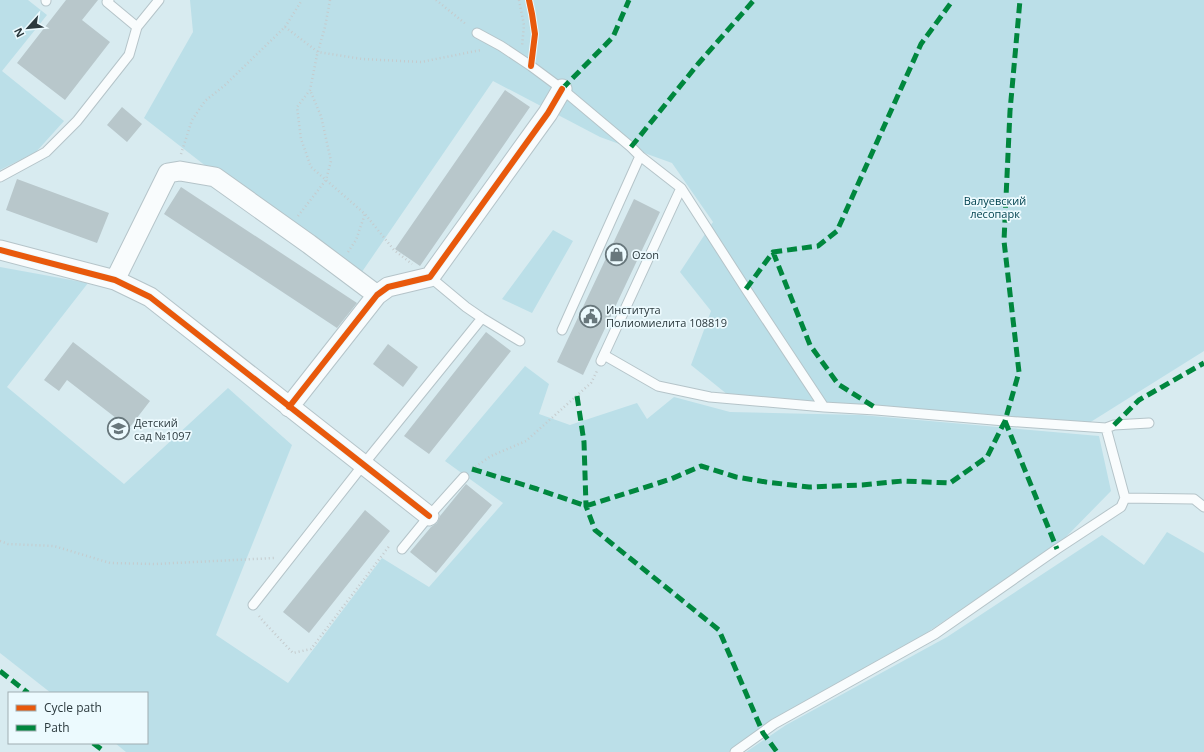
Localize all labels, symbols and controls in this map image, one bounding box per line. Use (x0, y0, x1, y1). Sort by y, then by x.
north arrow (8, 8, 48, 48)
text: N (10, 25, 27, 40)
park label: Валуевский лесопарк (964, 193, 1026, 221)
shop icon: Ozon (603, 242, 629, 268)
place label: Ozon (632, 247, 659, 262)
place label: Института Полиомиелита 108819 (606, 302, 727, 330)
public building icon: Института Полиомиелита 108819 (577, 303, 603, 329)
place label: Детский сад №1097 (134, 415, 191, 443)
school or university icon: Детский сад №1097 (105, 416, 131, 442)
legend (8, 692, 148, 744)
text: Cycle path (44, 699, 102, 716)
text: Path (44, 719, 70, 736)

